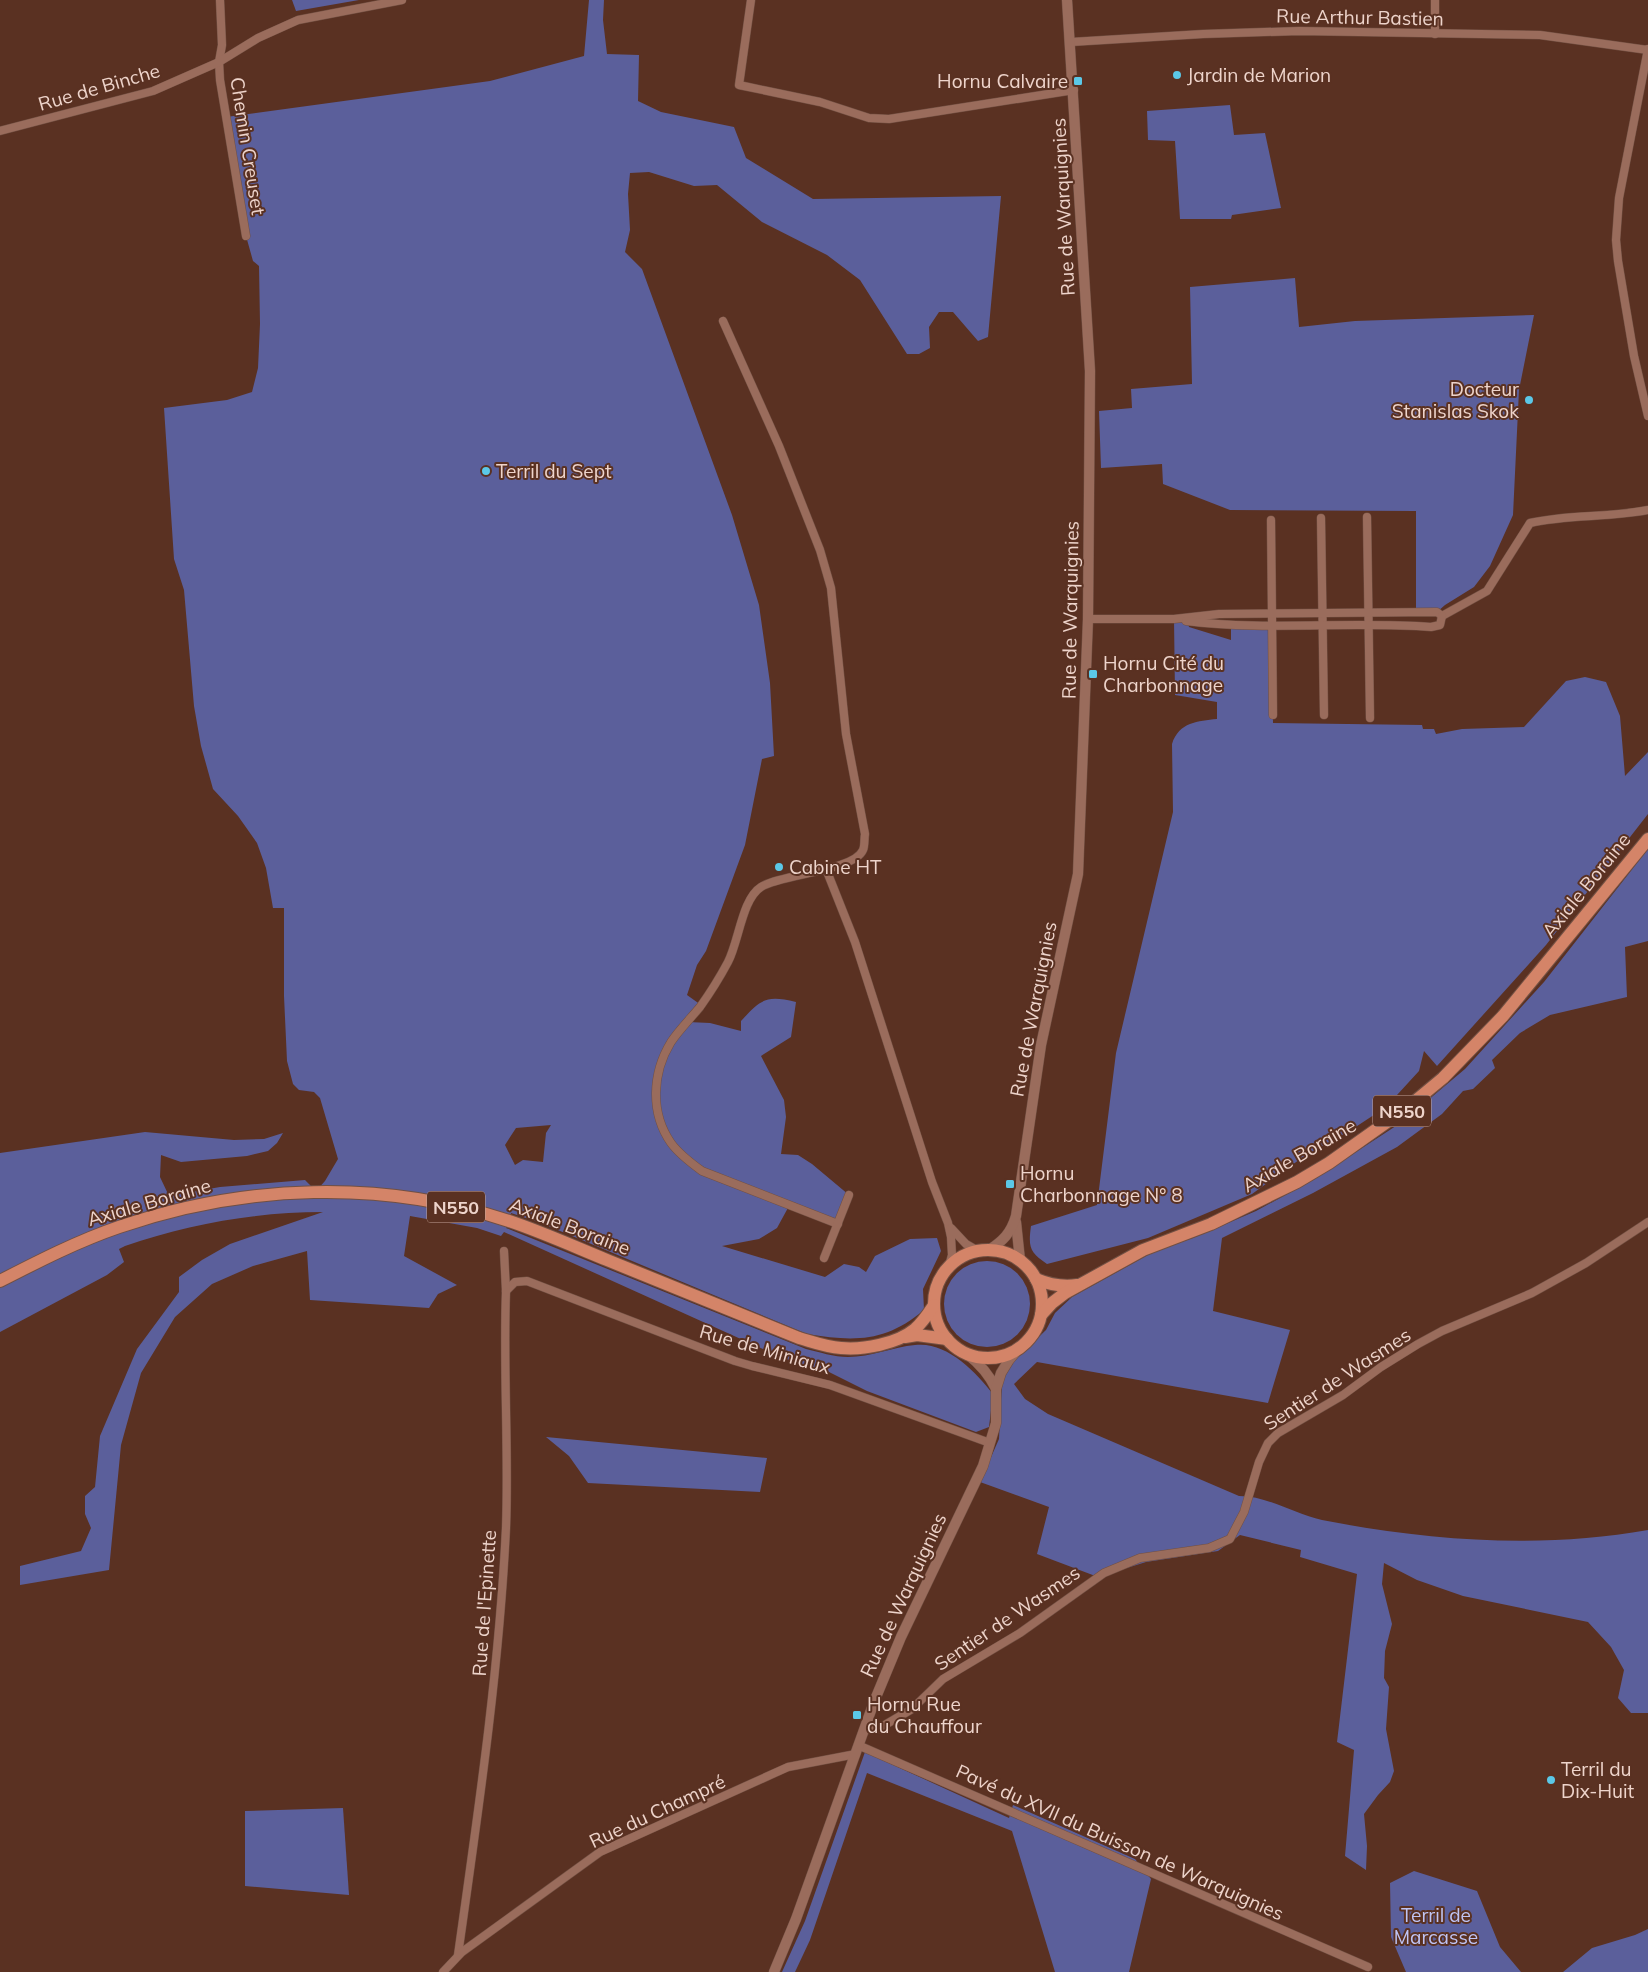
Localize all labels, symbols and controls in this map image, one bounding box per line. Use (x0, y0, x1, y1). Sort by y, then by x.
street label: Rue Arthur Bastien (1276, 4, 1444, 30)
street label: Rue de Binche (35, 58, 163, 116)
place label: Jardin de Marion (1187, 63, 1331, 87)
place label: Hornu Calvaire (937, 69, 1068, 93)
marker: Jardin de Marion (1171, 69, 1183, 81)
street label: Chemin Creuset (225, 75, 271, 217)
marker: Hornu Calvaire (1072, 75, 1084, 87)
street label: Rue de Warquignies (1046, 117, 1080, 297)
place label: Docteur Stanislas Skok (1392, 377, 1519, 423)
marker: Docteur Stanislas Skok (1523, 394, 1535, 406)
place label: Terril du Sept (496, 459, 612, 483)
marker: Terril du Sept (480, 465, 492, 477)
street label: Rue de Warquignies (1056, 521, 1084, 699)
place label: Hornu Cité du Charbonnage (1103, 651, 1224, 697)
marker: Hornu Cité du Charbonnage (1087, 668, 1099, 680)
street label: Axiale Boraine (1537, 828, 1635, 942)
place label: Cabine HT (789, 855, 882, 879)
marker: Cabine HT (773, 861, 785, 873)
street label: Rue de Warquignies (1004, 919, 1062, 1099)
road number: N550 (1373, 1096, 1431, 1126)
street label: Axiale Boraine (1238, 1113, 1360, 1197)
place label: Hornu Charbonnage N° 8 (1020, 1161, 1183, 1207)
street label: Axiale Boraine (84, 1173, 214, 1231)
marker: Hornu Charbonnage N° 8 (1004, 1178, 1016, 1190)
road number: N550 (427, 1192, 485, 1222)
street label: Axiale Boraine (506, 1192, 634, 1260)
street label: Rue de Miniaux (697, 1319, 833, 1379)
street label: Sentier de Wasmes (1259, 1322, 1415, 1436)
street label: Rue de Warquignies (854, 1509, 952, 1681)
street label: Rue de l'Epinette (467, 1529, 501, 1677)
street label: Sentier de Wasmes (930, 1560, 1084, 1676)
place label: Hornu Rue du Chauffour (867, 1692, 982, 1738)
marker: Hornu Rue du Chauffour (851, 1709, 863, 1721)
place label: Terril du Dix-Huit (1561, 1757, 1634, 1803)
street label: Pavé du XVII du Buisson de Warquignies (952, 1759, 1288, 1925)
street label: Rue du Champré (585, 1769, 729, 1853)
marker: Terril du Dix-Huit (1545, 1774, 1557, 1786)
park label: Terril de Marcasse (1394, 1903, 1478, 1949)

